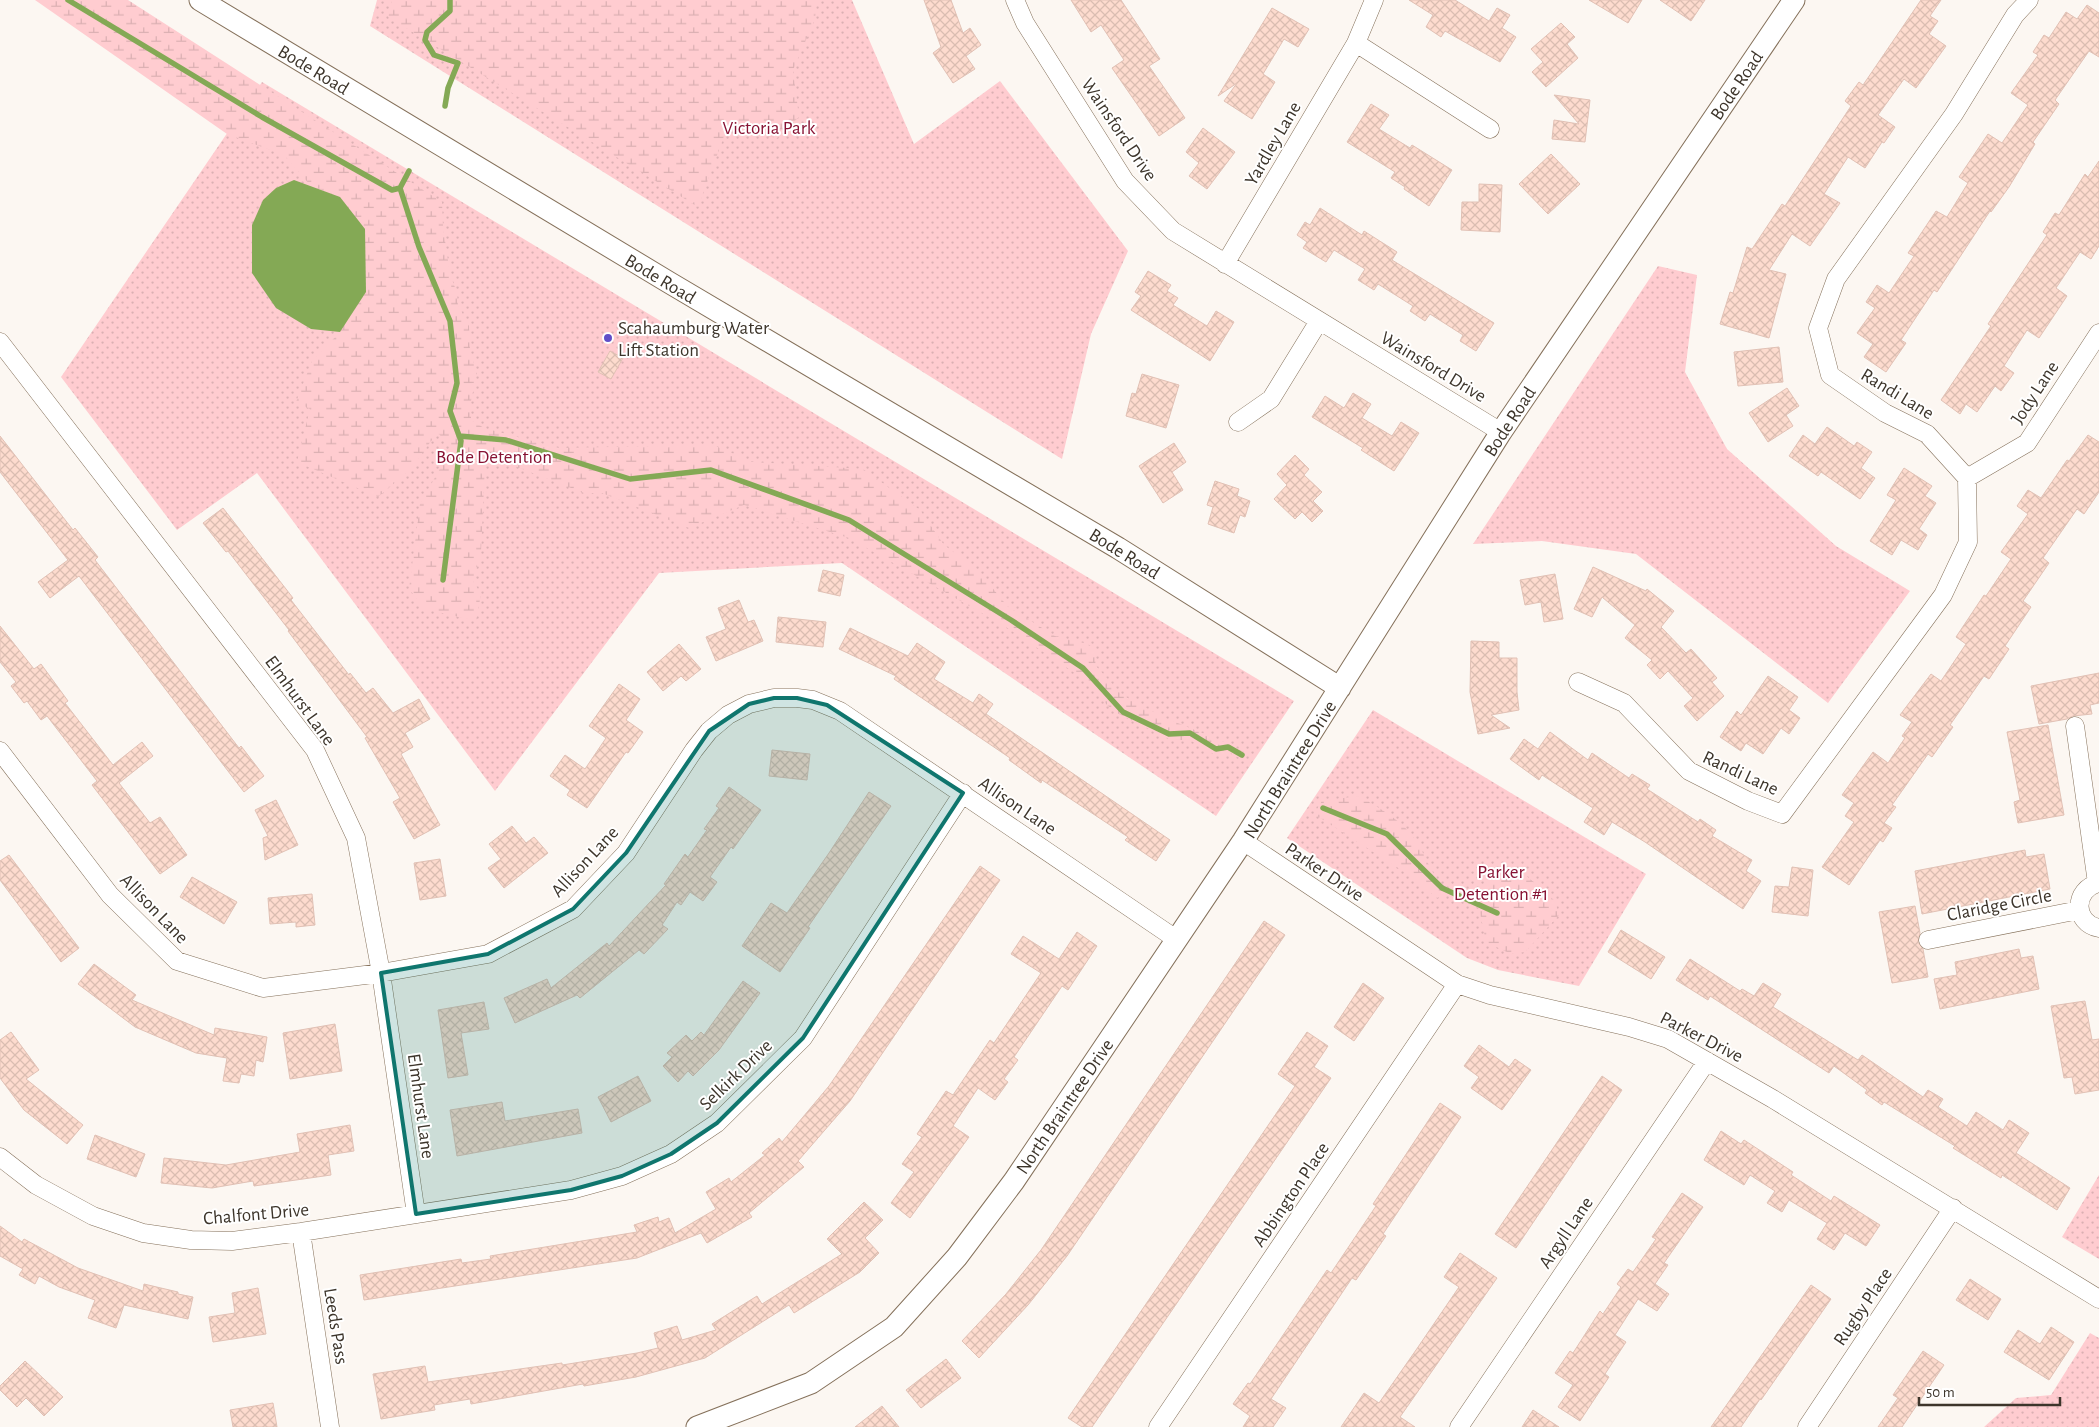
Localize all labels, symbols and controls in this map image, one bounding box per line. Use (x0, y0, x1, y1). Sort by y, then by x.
street label: Bode Road (275, 42, 352, 99)
street label: Bode Road (1707, 48, 1767, 124)
street label: Wainsford Drive (1078, 75, 1160, 185)
street label: Yardley Lane (1242, 99, 1305, 189)
park label: Victoria Park (722, 119, 816, 138)
street label: Bode Road (622, 251, 699, 308)
place label: Scahaumburg Water Lift Station (618, 319, 769, 360)
street label: Wainsford Drive (1377, 328, 1489, 406)
marker: Scahaumburg Water Lift Station (602, 332, 614, 344)
street label: Jody Lane (2008, 358, 2063, 428)
street label: Randi Lane (1858, 365, 1937, 423)
street label: Bode Road (1481, 383, 1540, 460)
park label: Bode Detention (436, 448, 552, 467)
street label: Bode Road (1086, 525, 1163, 583)
street label: Elmhurst Lane (261, 652, 339, 749)
street label: North Braintree Drive (1240, 698, 1340, 842)
street label: Randi Lane (1700, 748, 1781, 799)
street label: Allison Lane (975, 773, 1059, 839)
street label: Allison Lane (548, 823, 622, 901)
street label: Parker Drive (1282, 839, 1367, 905)
park label: Parker Detention #1 (1454, 863, 1548, 904)
street label: Allison Lane (116, 870, 192, 948)
street label: Claridge Circle (1945, 886, 2053, 925)
street label: Parker Drive (1657, 1008, 1746, 1066)
street label: Selkirk Drive (696, 1036, 776, 1114)
street label: North Braintree Drive (1013, 1036, 1117, 1178)
street label: Elmhurst Lane (404, 1052, 437, 1160)
street label: Abbington Place (1249, 1139, 1333, 1250)
street label: Argyll Lane (1535, 1194, 1597, 1272)
street label: Chalfont Drive (202, 1200, 310, 1229)
street label: Rugby Place (1830, 1265, 1896, 1349)
street label: Leeds Pass (320, 1287, 351, 1366)
scale bar (1919, 1374, 2060, 1406)
text: 50 m (1926, 1385, 1955, 1400)

